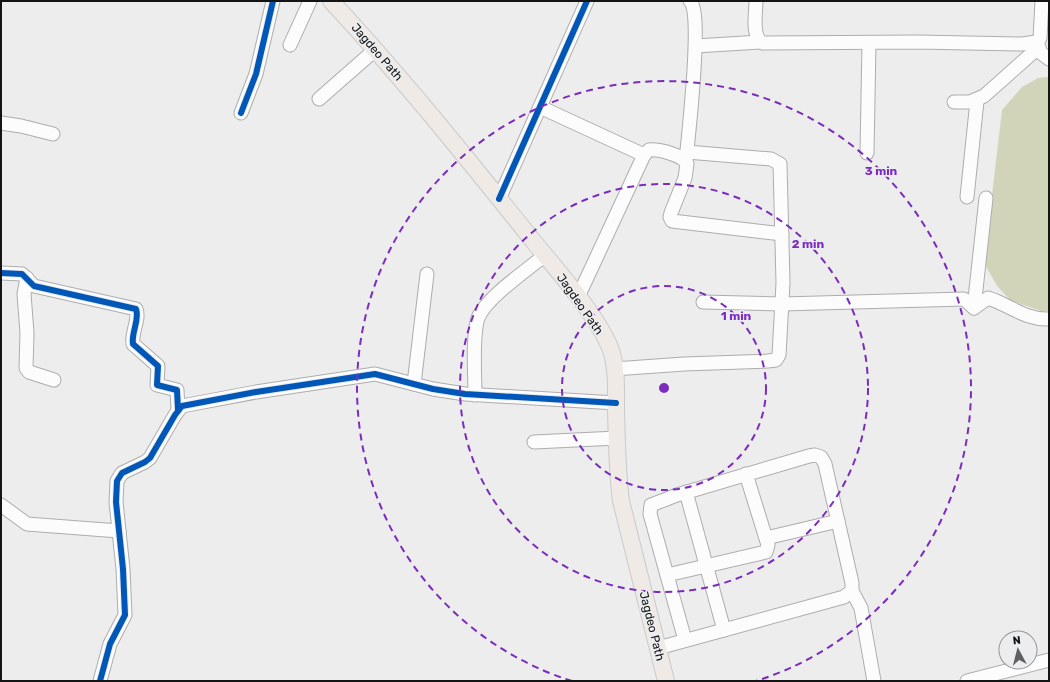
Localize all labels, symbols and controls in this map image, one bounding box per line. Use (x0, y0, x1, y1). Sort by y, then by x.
street label: Jagdeo Path (348, 21, 406, 83)
text: 3 min (865, 164, 898, 178)
text: 2 min (792, 237, 825, 251)
street label: Jagdeo Path (554, 271, 606, 337)
text: 1 min (721, 309, 752, 323)
centre of rings (657, 381, 671, 395)
street label: Jagdeo Path (637, 590, 667, 662)
north arrow (998, 630, 1038, 670)
text: N (1012, 634, 1022, 648)

